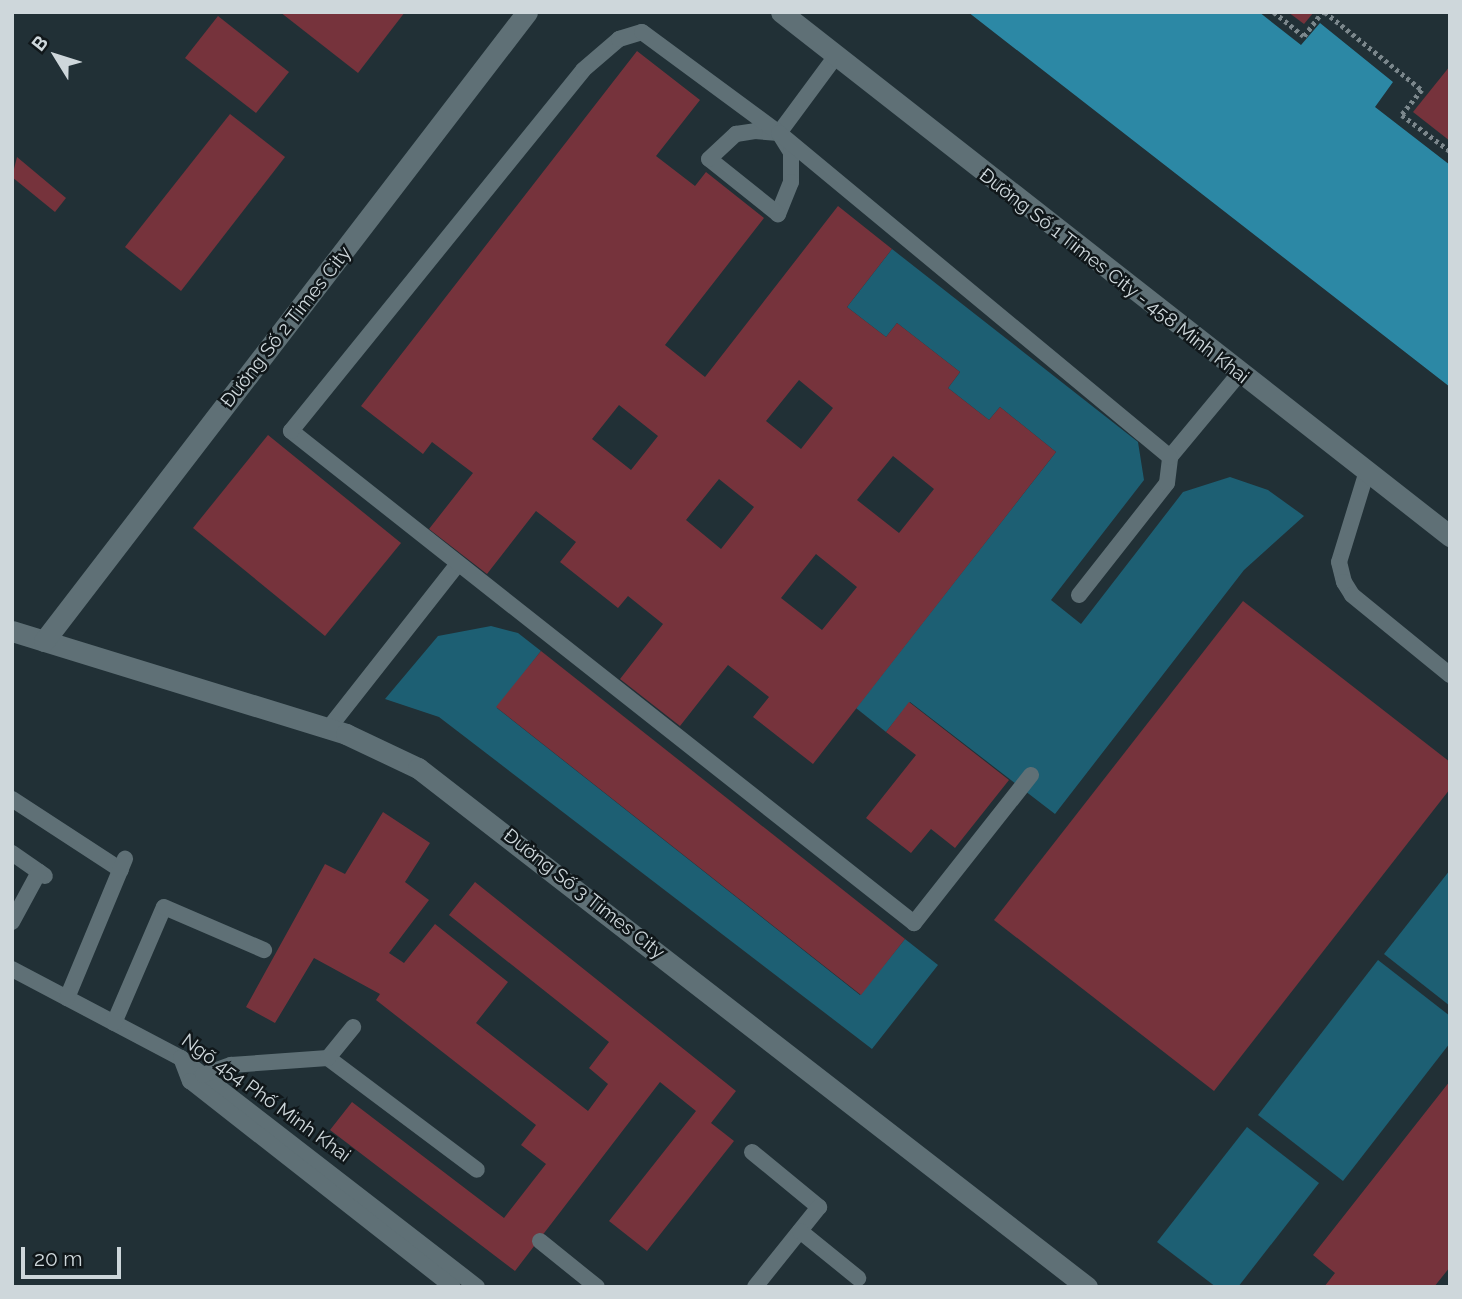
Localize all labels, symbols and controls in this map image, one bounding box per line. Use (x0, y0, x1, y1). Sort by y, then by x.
north arrow (21, 21, 91, 91)
text: B (27, 31, 52, 55)
street label: Đường Số 1 Times City - 458 Minh Khai (974, 163, 1254, 389)
street label: Đường Số 2 Times City (216, 242, 356, 412)
street label: Đường Số 3 Times City (499, 824, 669, 964)
street label: Ngõ 454 Phố Minh Khai (177, 1029, 355, 1167)
scale bar (24, 1232, 124, 1276)
text: 20 m (34, 1246, 82, 1271)

